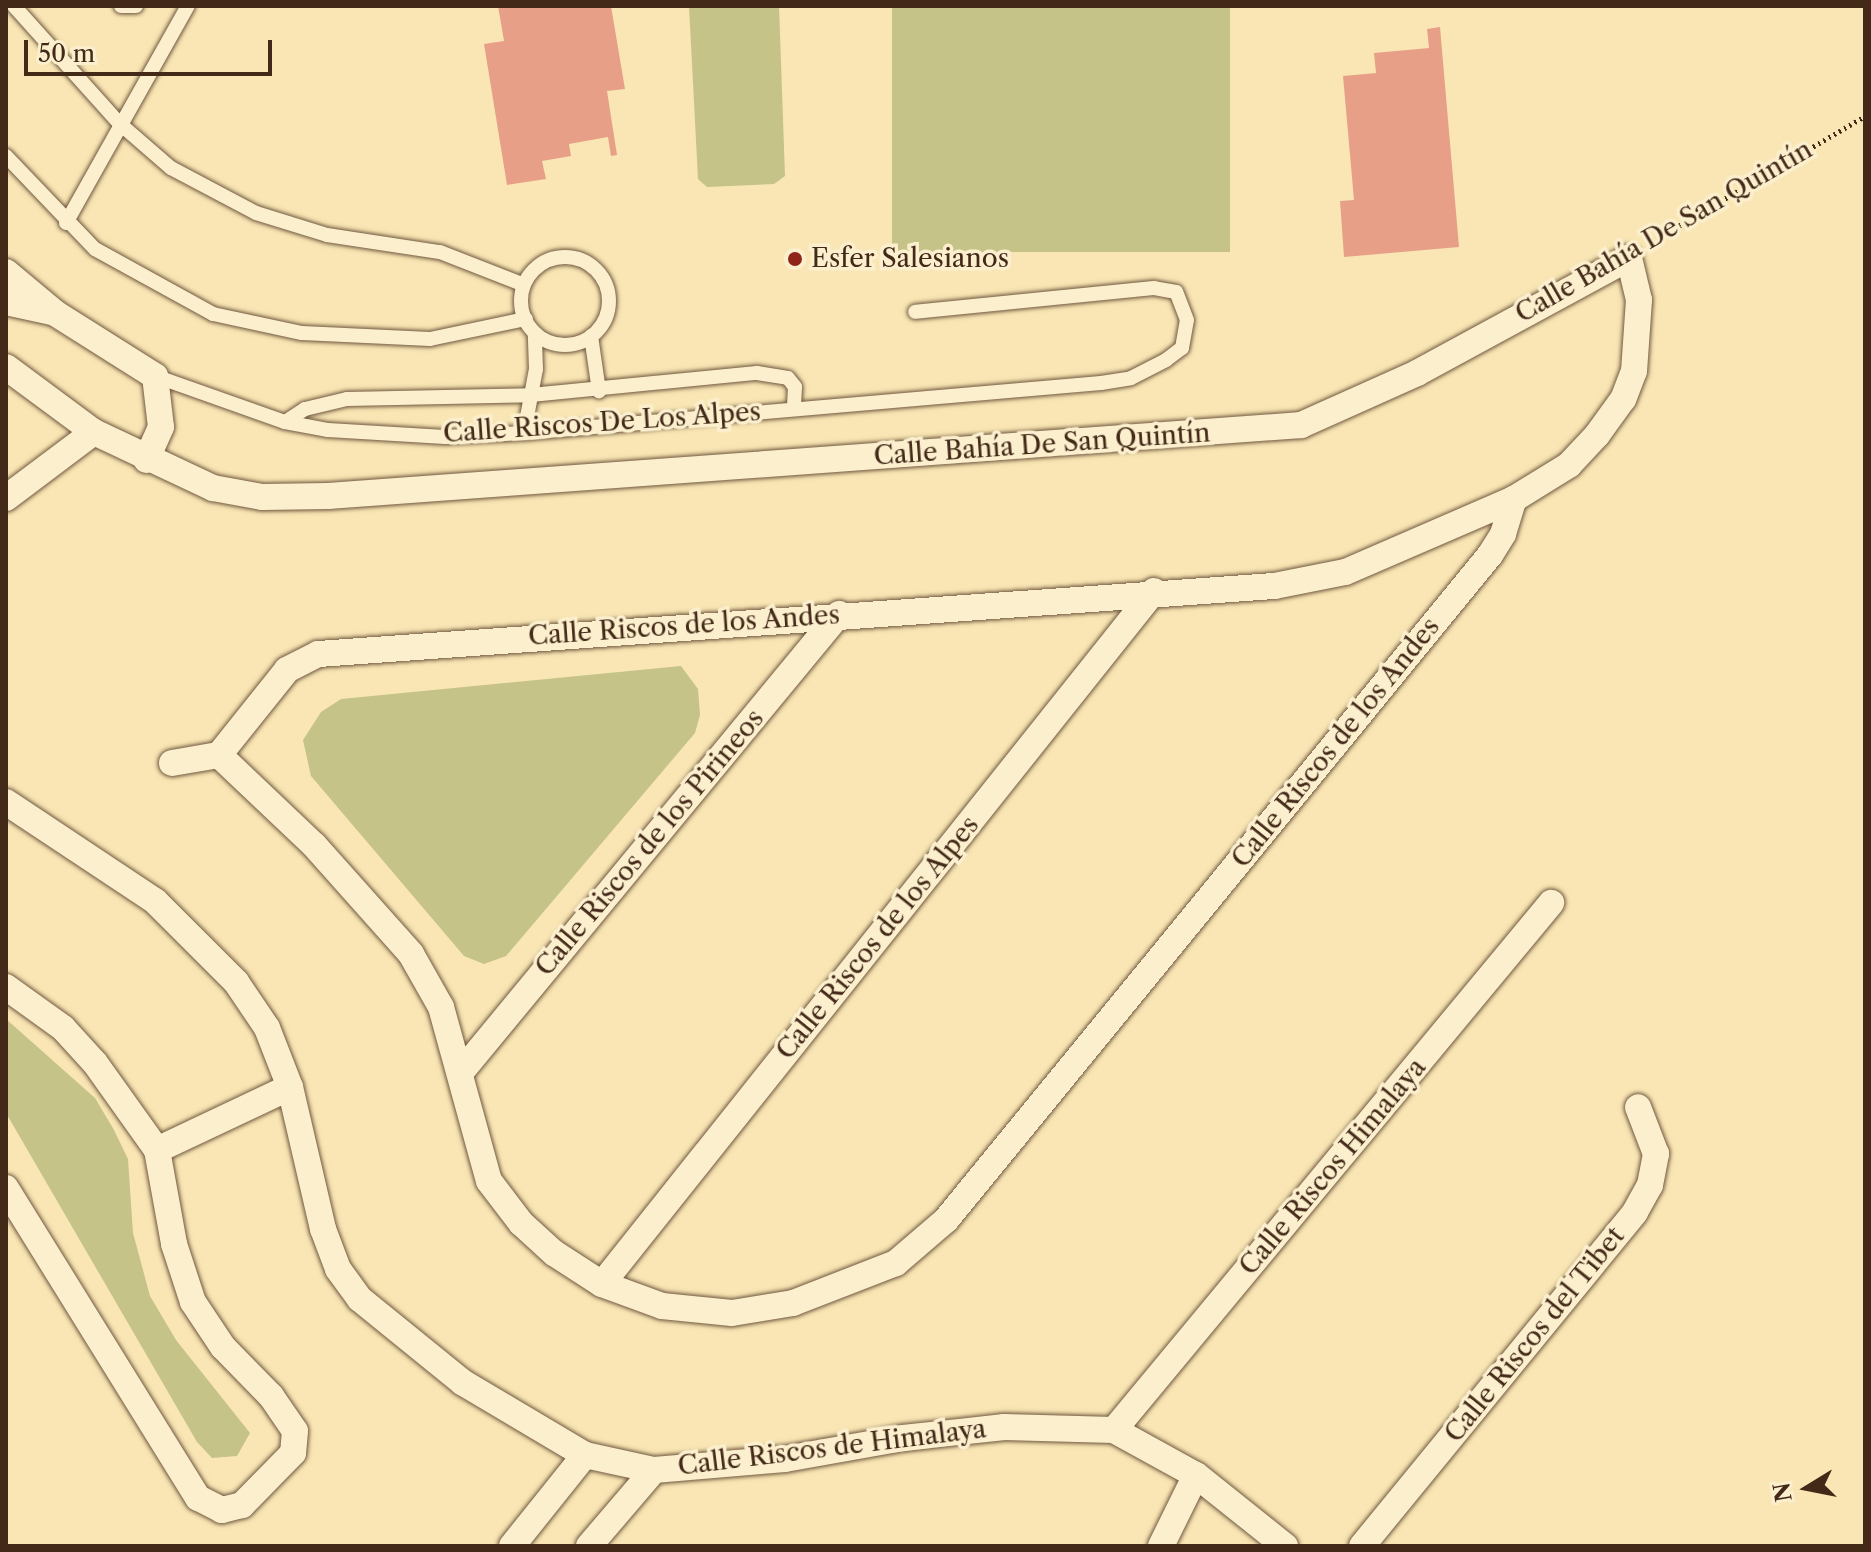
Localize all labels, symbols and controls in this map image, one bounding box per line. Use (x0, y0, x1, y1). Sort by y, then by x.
scale bar (28, 24, 276, 74)
text: 50 m (38, 39, 95, 68)
street label: Calle Bahía De San Quintín (1510, 134, 1818, 330)
place label: Esfer Salesianos (811, 243, 1010, 275)
marker: Esfer Salesianos (786, 250, 804, 268)
street label: Calle Riscos De Los Alpes (442, 396, 762, 450)
street label: Calle Bahía De San Quintín (873, 418, 1211, 472)
street label: Calle Riscos de los Andes (527, 600, 841, 652)
street label: Calle Riscos de los Andes (1225, 611, 1447, 875)
street label: Calle Riscos de los Pirineos (529, 703, 771, 983)
street label: Calle Riscos de los Alpes (770, 810, 986, 1066)
street label: Calle Riscos Himalaya (1233, 1052, 1433, 1282)
street label: Calle Riscos del Tibet (1438, 1221, 1632, 1449)
street label: Calle Riscos de Himalaya (676, 1414, 988, 1482)
north arrow (1767, 1448, 1847, 1528)
text: N (1768, 1480, 1798, 1504)

